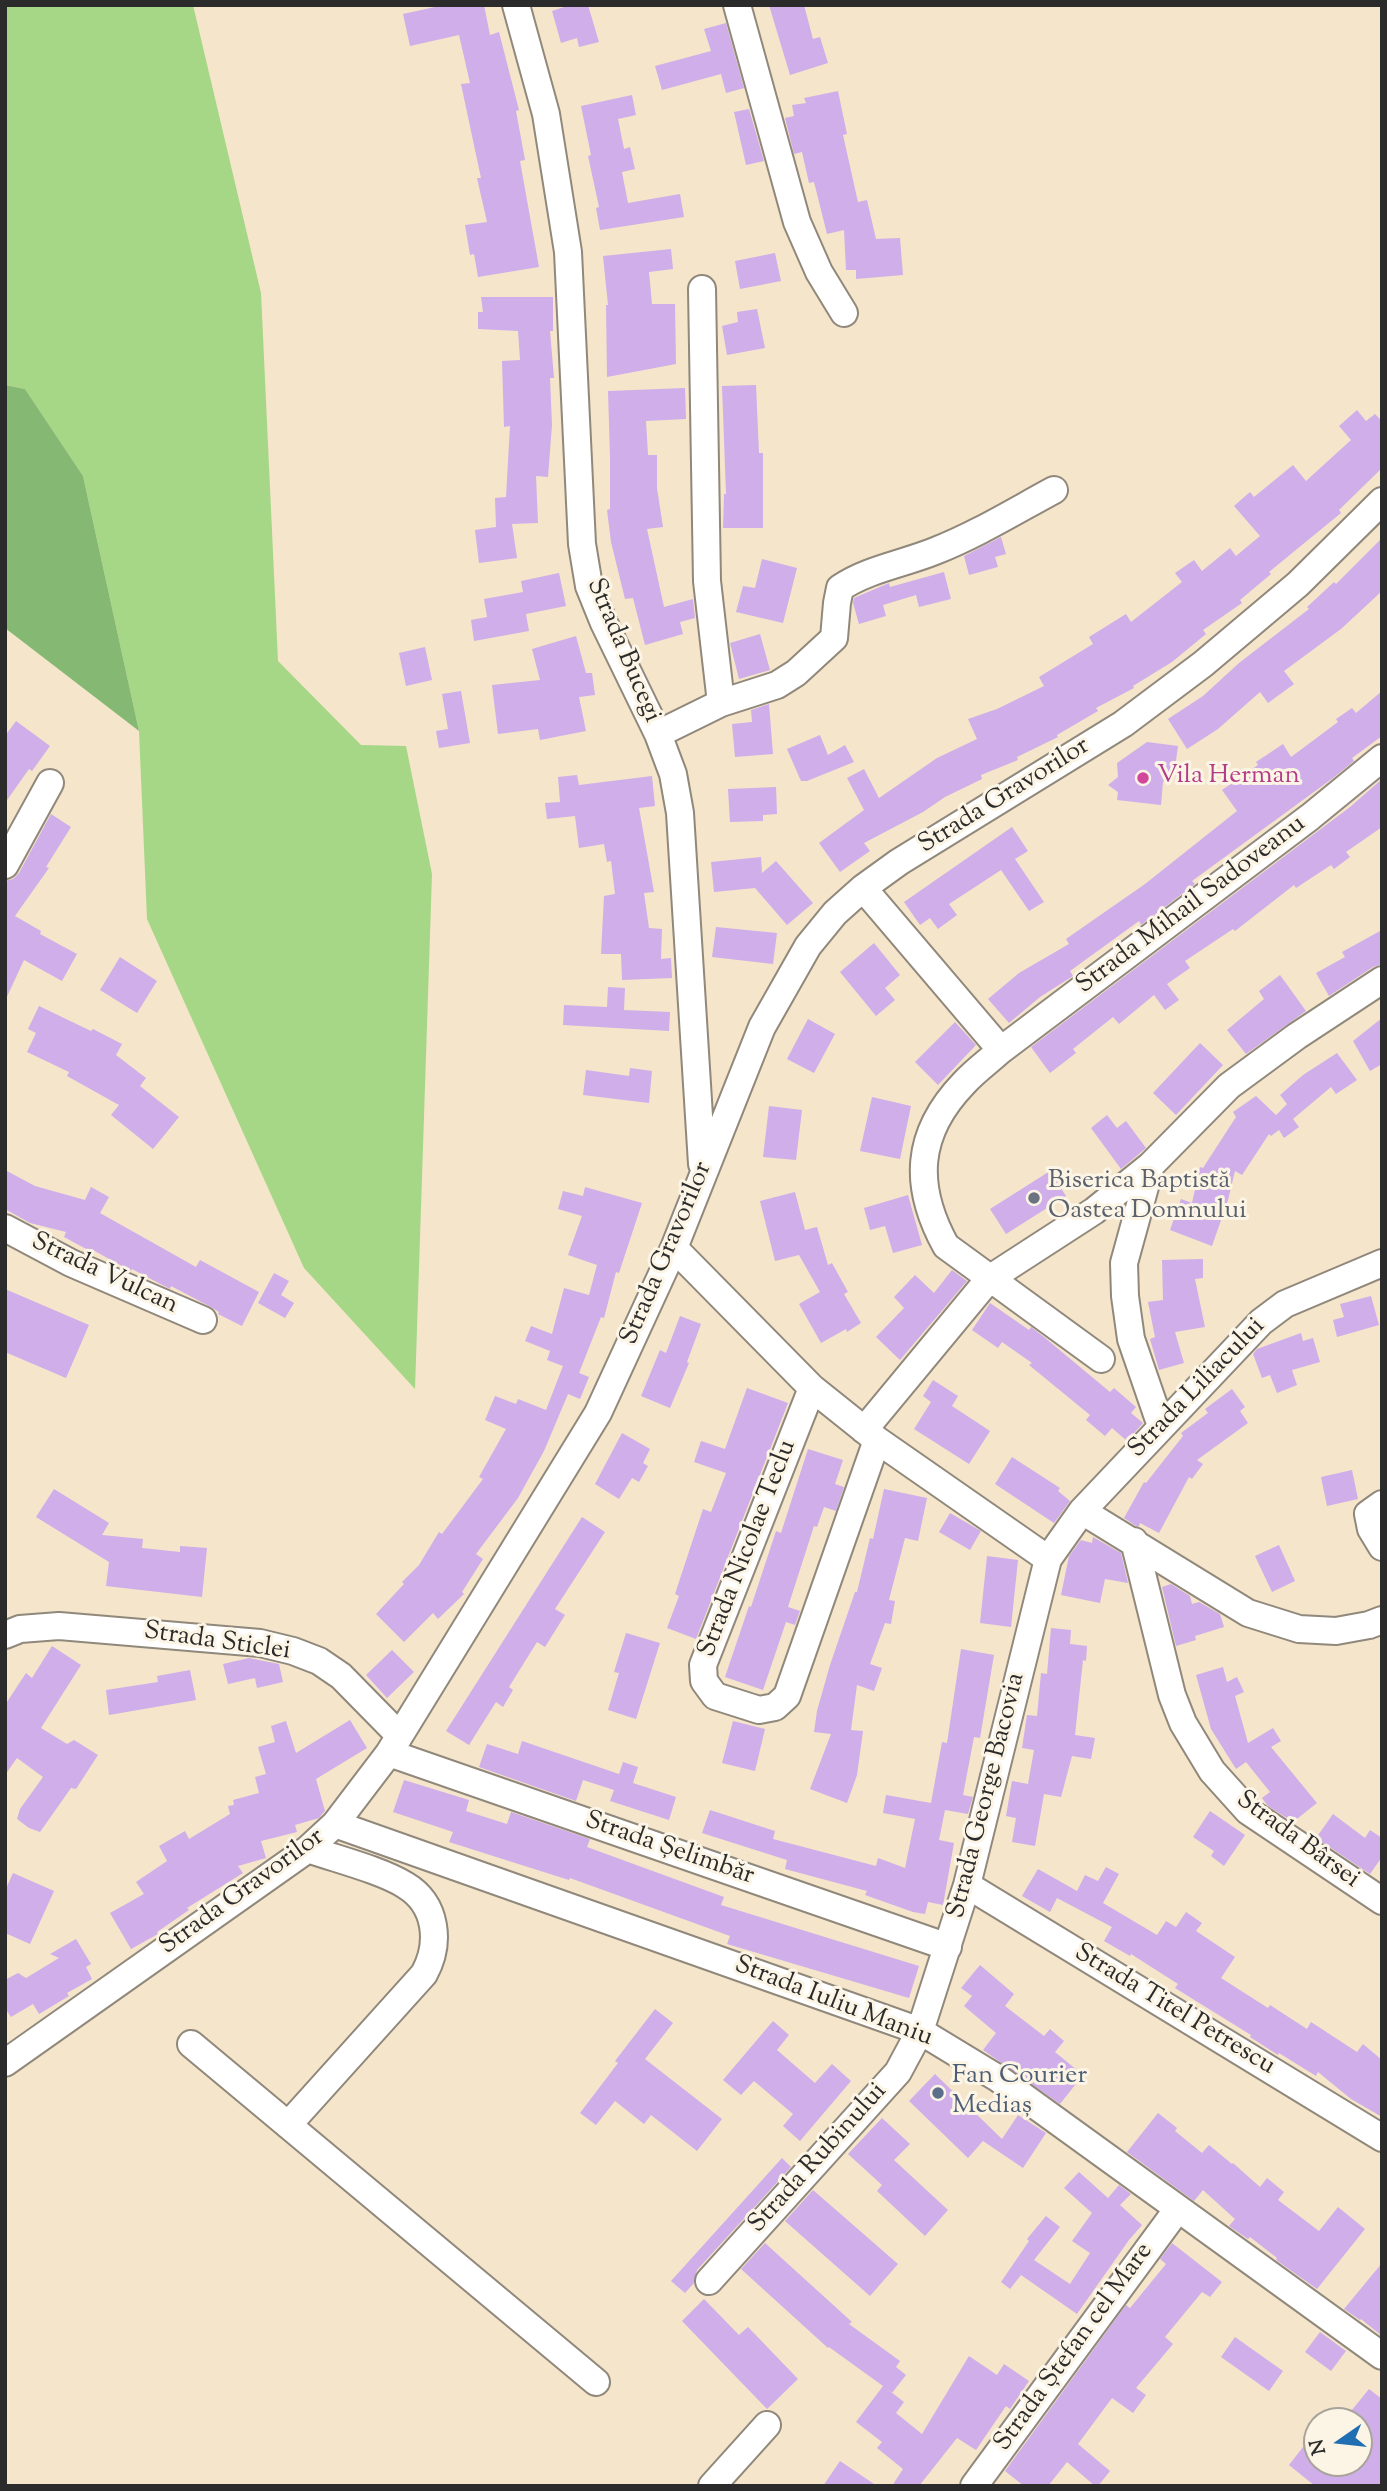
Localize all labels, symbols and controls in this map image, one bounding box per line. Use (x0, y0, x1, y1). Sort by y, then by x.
street label: Strada Bucegi (578, 574, 666, 728)
street label: Strada Gravorilor (914, 732, 1096, 862)
place label: Vila Herman (1157, 762, 1300, 794)
marker: Vila Herman (1135, 770, 1151, 786)
street label: Strada Mihail Sadoveanu (1071, 810, 1313, 1002)
street label: Strada Gravorilor (615, 1158, 721, 1350)
place label: Biserica Baptistă Oastea Domnului (1048, 1167, 1247, 1228)
marker: Biserica Baptistă Oastea Domnului (1026, 1190, 1042, 1206)
street label: Strada Vulcan (26, 1227, 182, 1323)
street label: Strada Liliacului (1123, 1312, 1273, 1466)
street label: Strada Nicolae Teclu (693, 1436, 805, 1662)
street label: Strada Sticlei (142, 1617, 292, 1669)
street label: Strada George Bacovia (942, 1670, 1034, 1922)
street label: Strada Bârsei (1229, 1786, 1365, 1896)
street label: Strada Șelimbăr (580, 1806, 758, 1894)
street label: Strada Gravorilor (155, 1823, 331, 1963)
street label: Strada Titel Petrescu (1068, 1939, 1280, 2083)
street label: Strada Iuliu Maniu (729, 1951, 937, 2055)
place label: Fan Courier Mediaș (952, 2062, 1087, 2124)
street label: Strada Rubinului (743, 2077, 895, 2241)
marker: Fan Courier Mediaș (930, 2085, 946, 2101)
street label: Strada Ștefan cel Mare (989, 2238, 1161, 2458)
north arrow (1303, 2407, 1373, 2477)
text: N (1304, 2436, 1334, 2457)

